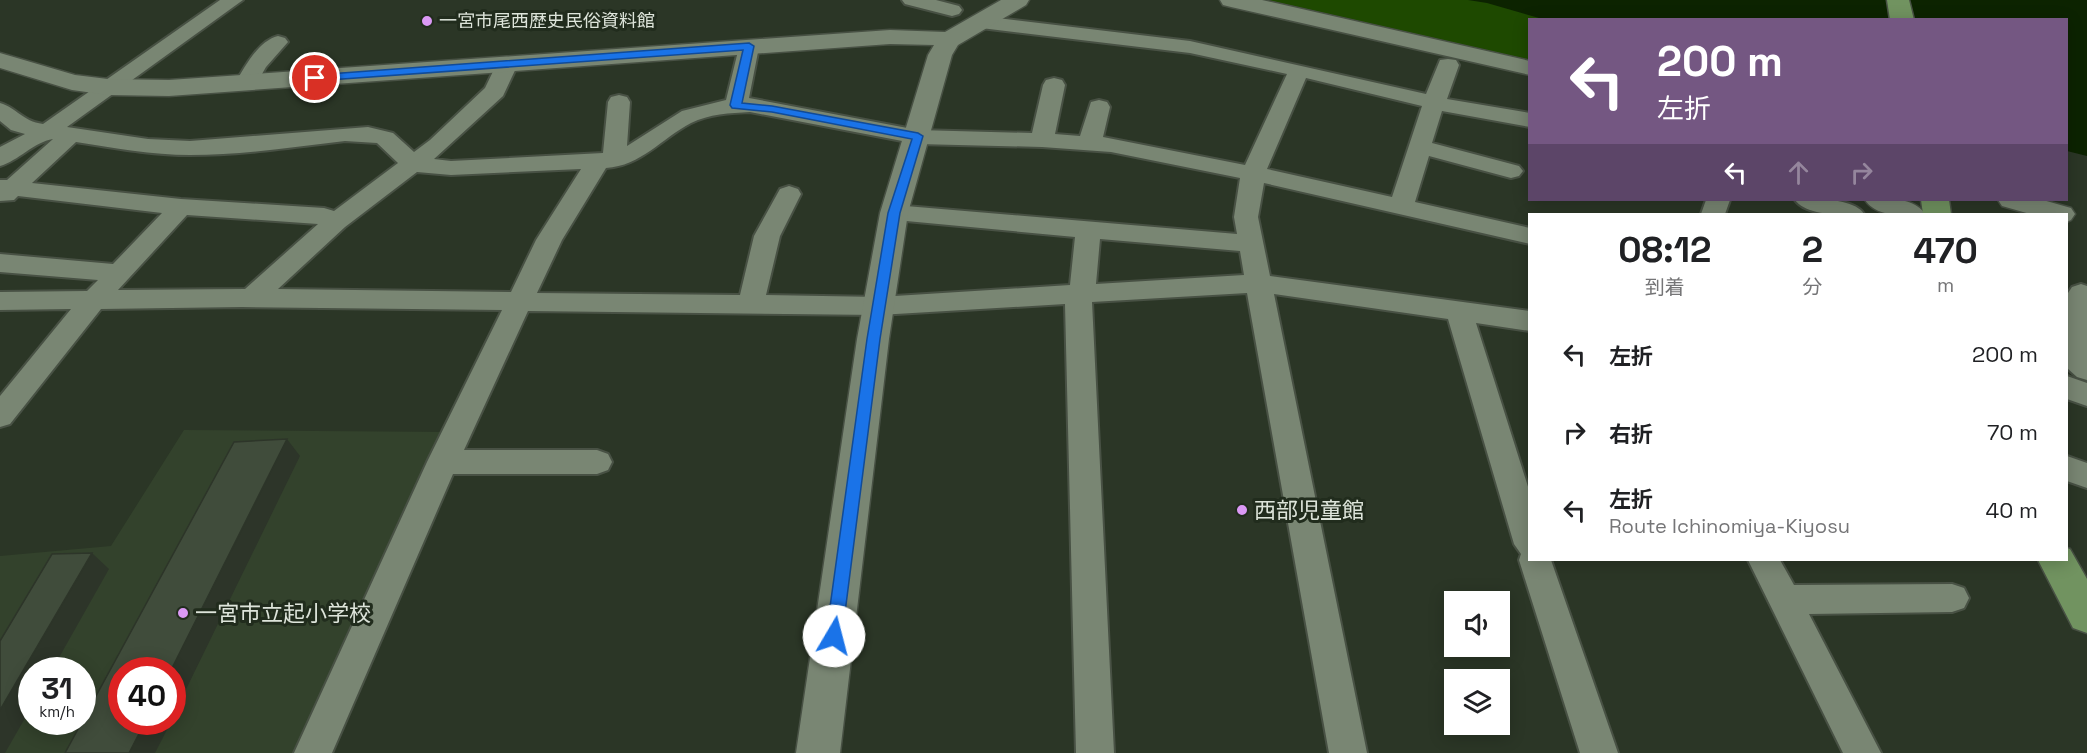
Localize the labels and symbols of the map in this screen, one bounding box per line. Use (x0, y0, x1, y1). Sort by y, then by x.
place label: 一宮市尾西歴史民俗資料館 (439, 9, 655, 32)
marker: 一宮市尾西歴史民俗資料館 (420, 14, 434, 28)
pin (289, 52, 340, 103)
place label: 西部児童館 (1254, 496, 1364, 524)
marker: 西部児童館 (1235, 503, 1249, 517)
place label: 一宮市立起小学校 (195, 599, 371, 627)
position arrow (802, 604, 866, 668)
marker: 一宮市立起小学校 (176, 606, 190, 620)
speed limit sign: 40 (108, 657, 186, 735)

